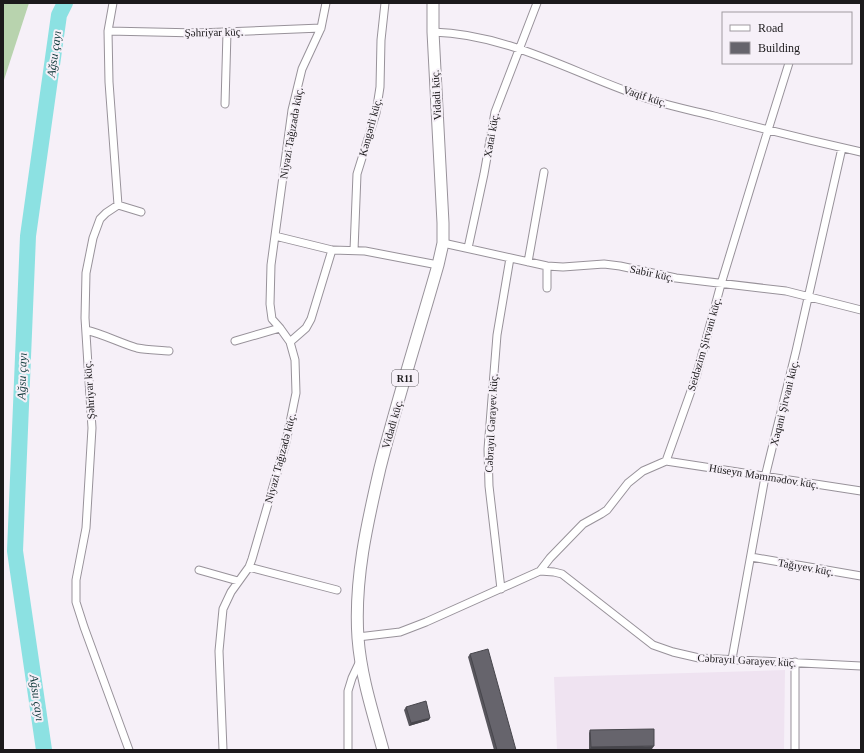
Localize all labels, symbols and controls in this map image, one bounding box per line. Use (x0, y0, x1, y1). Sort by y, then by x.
legend (722, 12, 852, 64)
text: Road (758, 21, 783, 35)
street label: Şəhriyar küç. (185, 25, 244, 39)
water label: Ağsu çayı (44, 30, 64, 79)
text: Building (758, 41, 800, 55)
street label: Vidadi küç. (429, 69, 443, 121)
street label: Vaqif küç. (622, 83, 669, 109)
street label: Niyazi Tağızadə küç. (277, 86, 305, 180)
street label: Kəngərli küç. (356, 96, 384, 157)
street label: Xətai küç. (481, 111, 501, 158)
street label: Sabir küç. (629, 262, 675, 284)
street label: Seidəzim Şirvani küç. (685, 296, 723, 392)
water label: Ağsu çayı (14, 352, 30, 401)
street label: Xəqani Şirvani küç. (768, 359, 800, 447)
street label: Şəhriyar küç. (81, 360, 97, 420)
road number: R11 (392, 370, 418, 386)
street label: Cəbrayıl Gərayev küç. (482, 373, 500, 473)
street label: Vidadi küç. (379, 398, 405, 450)
street label: Niyazi Tağızadə küç. (262, 411, 298, 504)
street label: Hüseyn Məmmədov küç. (708, 461, 820, 491)
street label: Tağıyev küç. (777, 556, 835, 578)
street label: Cəbrayıl Gərayev küç. (697, 651, 797, 669)
water label: Ağsu çayı (27, 673, 47, 722)

